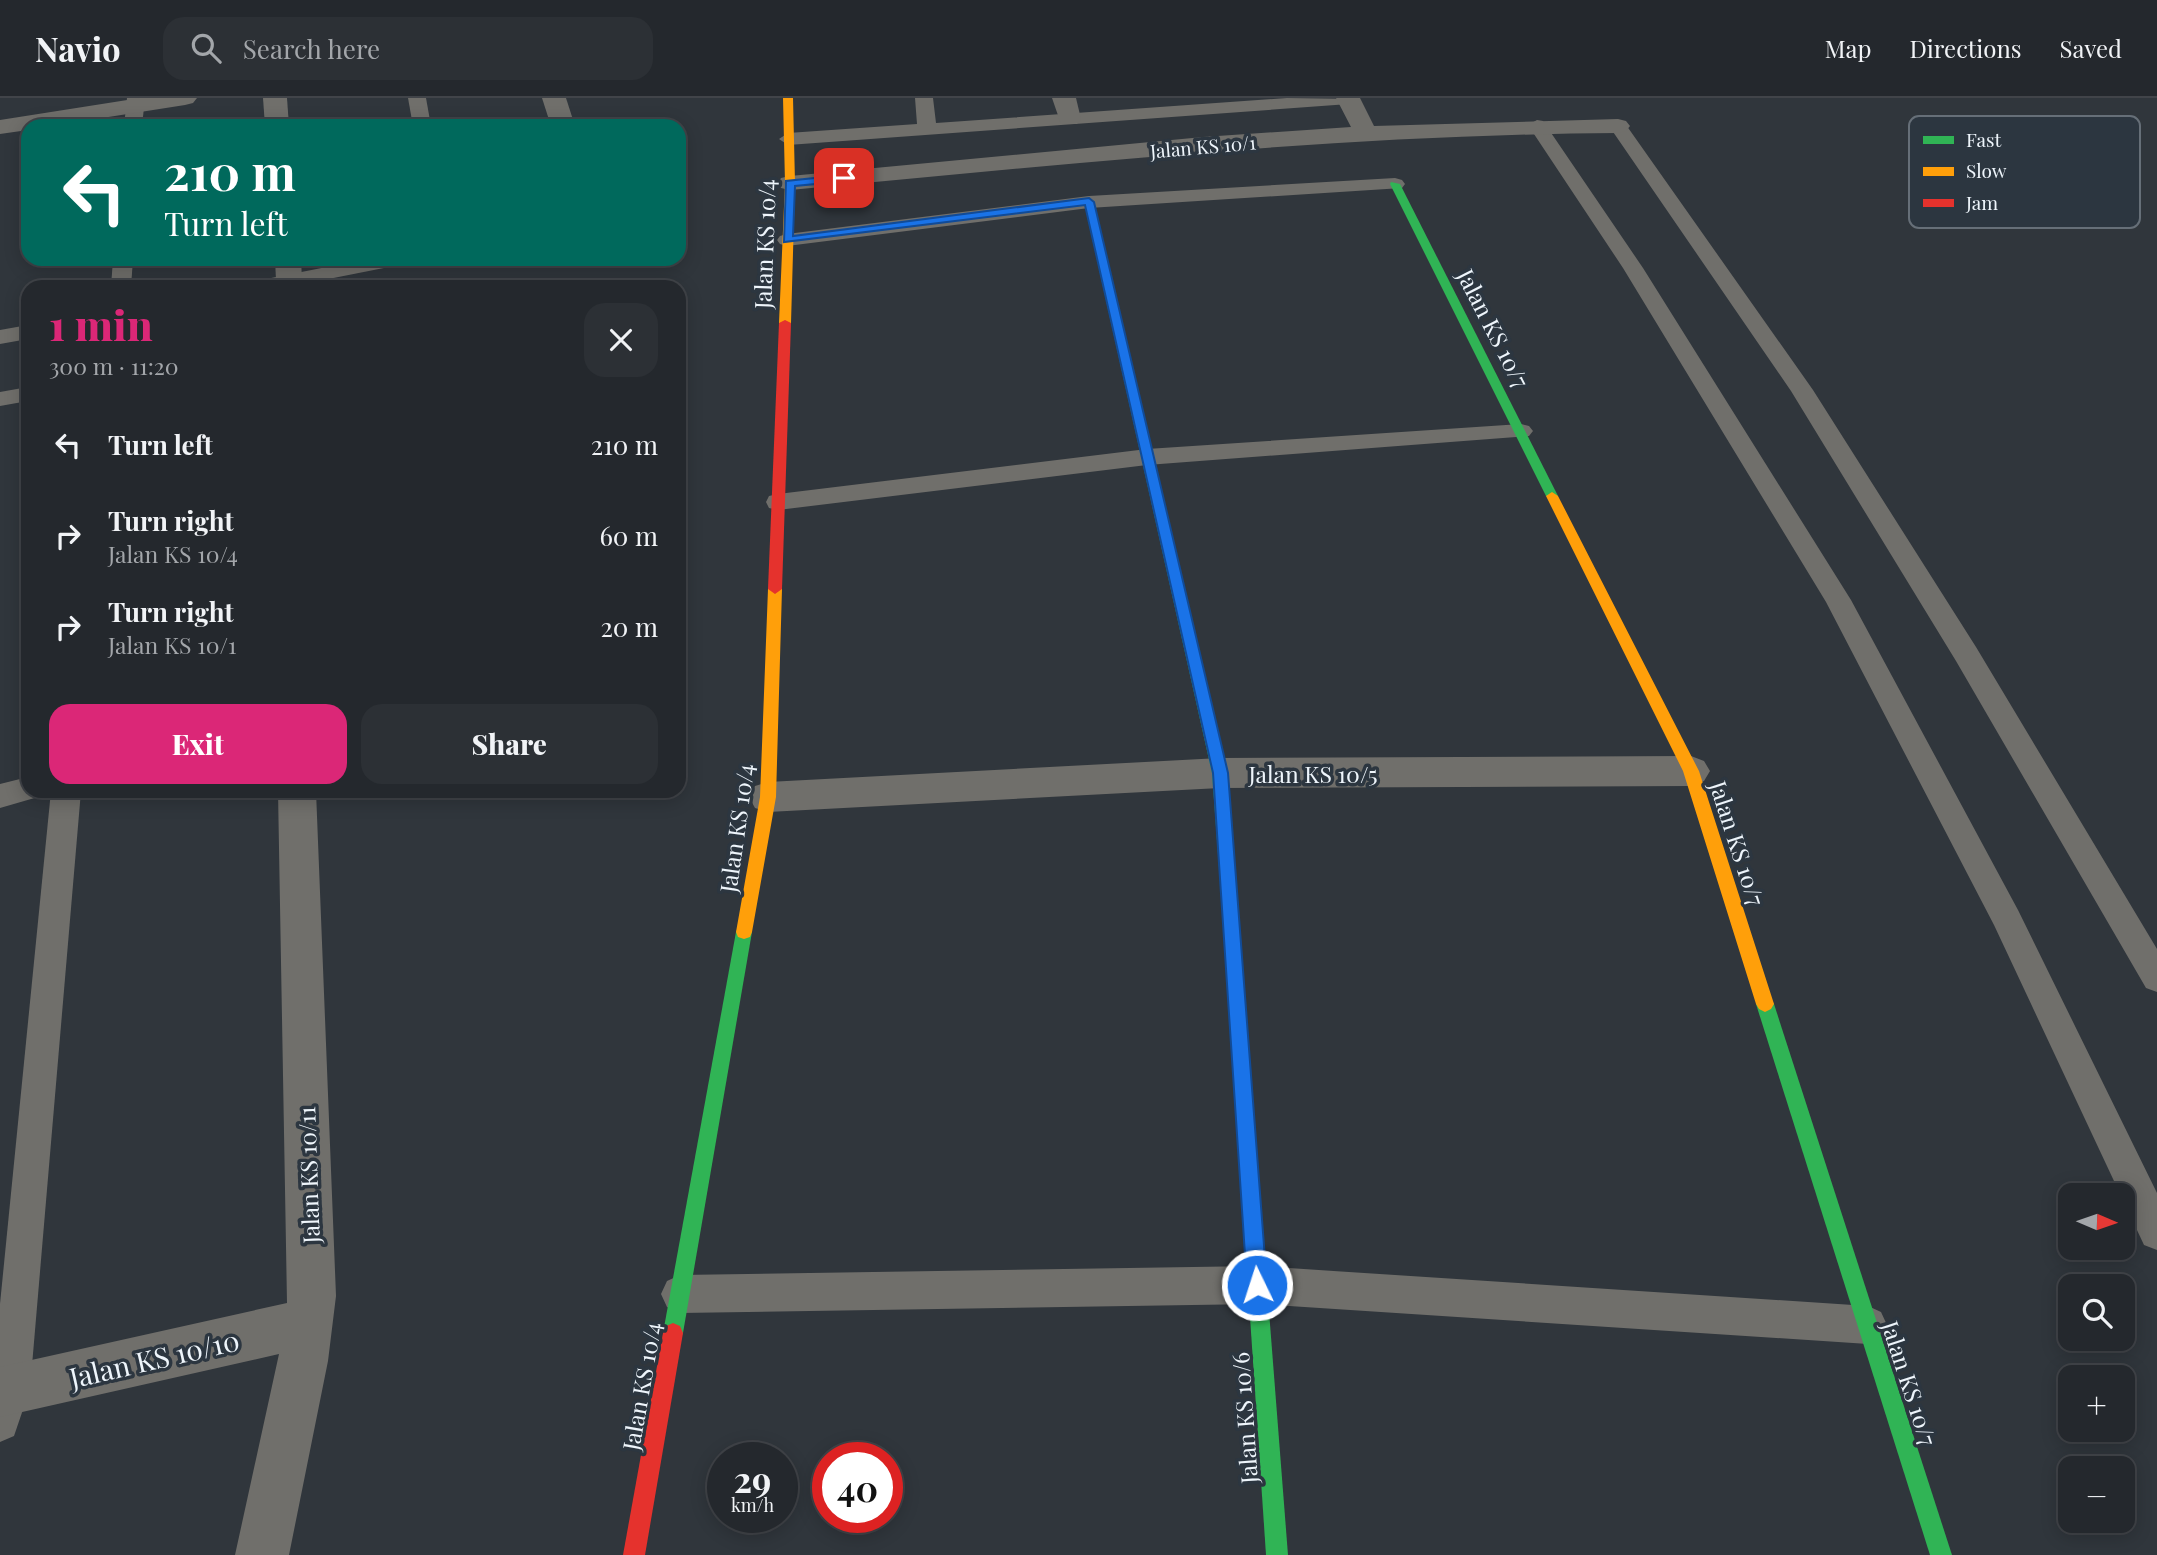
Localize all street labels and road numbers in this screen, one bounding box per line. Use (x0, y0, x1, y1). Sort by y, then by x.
street label: Jalan KS 10/1 (1148, 128, 1257, 164)
street label: Jalan KS 10/4 (746, 179, 782, 310)
street label: Jalan KS 10/7 (1450, 262, 1537, 393)
street label: Jalan KS 10/5 (1247, 758, 1378, 789)
street label: Jalan KS 10/4 (711, 762, 760, 895)
street label: Jalan KS 10/7 (1703, 776, 1773, 910)
street label: Jalan KS 10/11 (290, 1106, 326, 1245)
street label: Jalan KS 10/7 (1875, 1316, 1945, 1450)
street label: Jalan KS 10/4 (614, 1319, 668, 1454)
street label: Jalan KS 10/10 (64, 1320, 243, 1396)
street label: Jalan KS 10/6 (1224, 1351, 1264, 1486)

